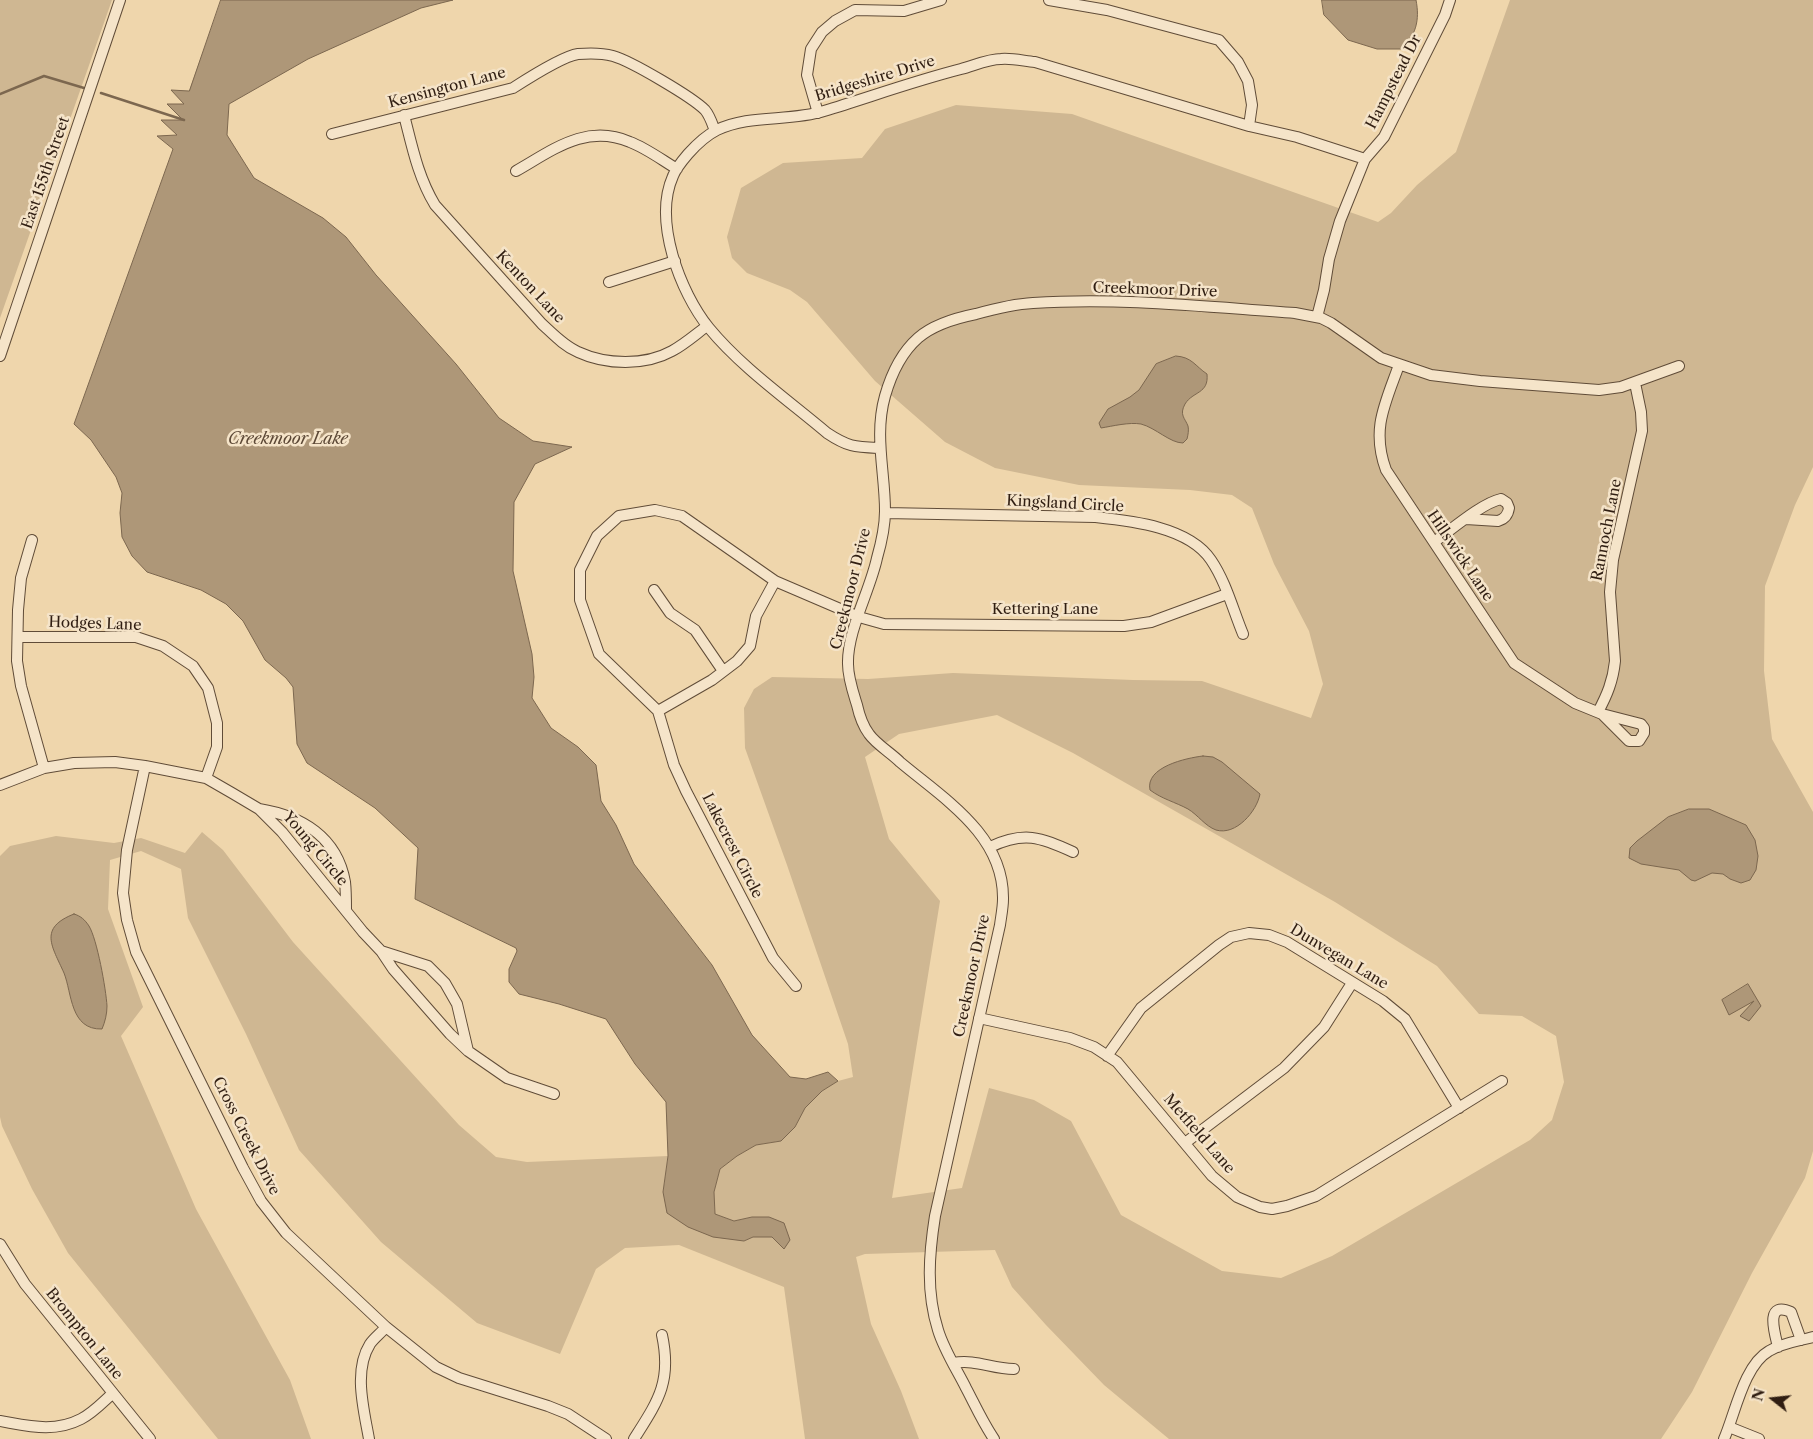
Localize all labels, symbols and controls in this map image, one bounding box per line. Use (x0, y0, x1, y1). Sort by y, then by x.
street label: Hampstead Dr (1362, 32, 1426, 132)
street label: Bridgeshire Drive (813, 52, 937, 106)
street label: Kensington Lane (386, 64, 508, 112)
street label: East 155th Street (18, 114, 74, 232)
street label: Kenton Lane (492, 247, 568, 327)
street label: Creekmoor Drive (1092, 279, 1218, 301)
water label: Creekmoor Lake (228, 429, 348, 449)
street label: Rannoch Lane (1588, 477, 1626, 583)
street label: Kingsland Circle (1006, 492, 1124, 516)
street label: Hillswick Lane (1423, 507, 1497, 605)
street label: Creekmoor Drive (827, 526, 875, 652)
street label: Kettering Lane (992, 601, 1098, 619)
street label: Hodges Lane (48, 613, 142, 635)
street label: Lakecrest Circle (698, 791, 766, 901)
street label: Young Circle (279, 808, 351, 890)
street label: Creekmoor Drive (950, 913, 994, 1039)
street label: Dunvegan Lane (1287, 921, 1391, 993)
street label: Cross Creek Drive (208, 1074, 284, 1198)
street label: Metfield Lane (1160, 1091, 1238, 1177)
street label: Brompton Lane (42, 1285, 126, 1383)
north arrow (1748, 1374, 1798, 1424)
text: N (1748, 1387, 1769, 1403)

